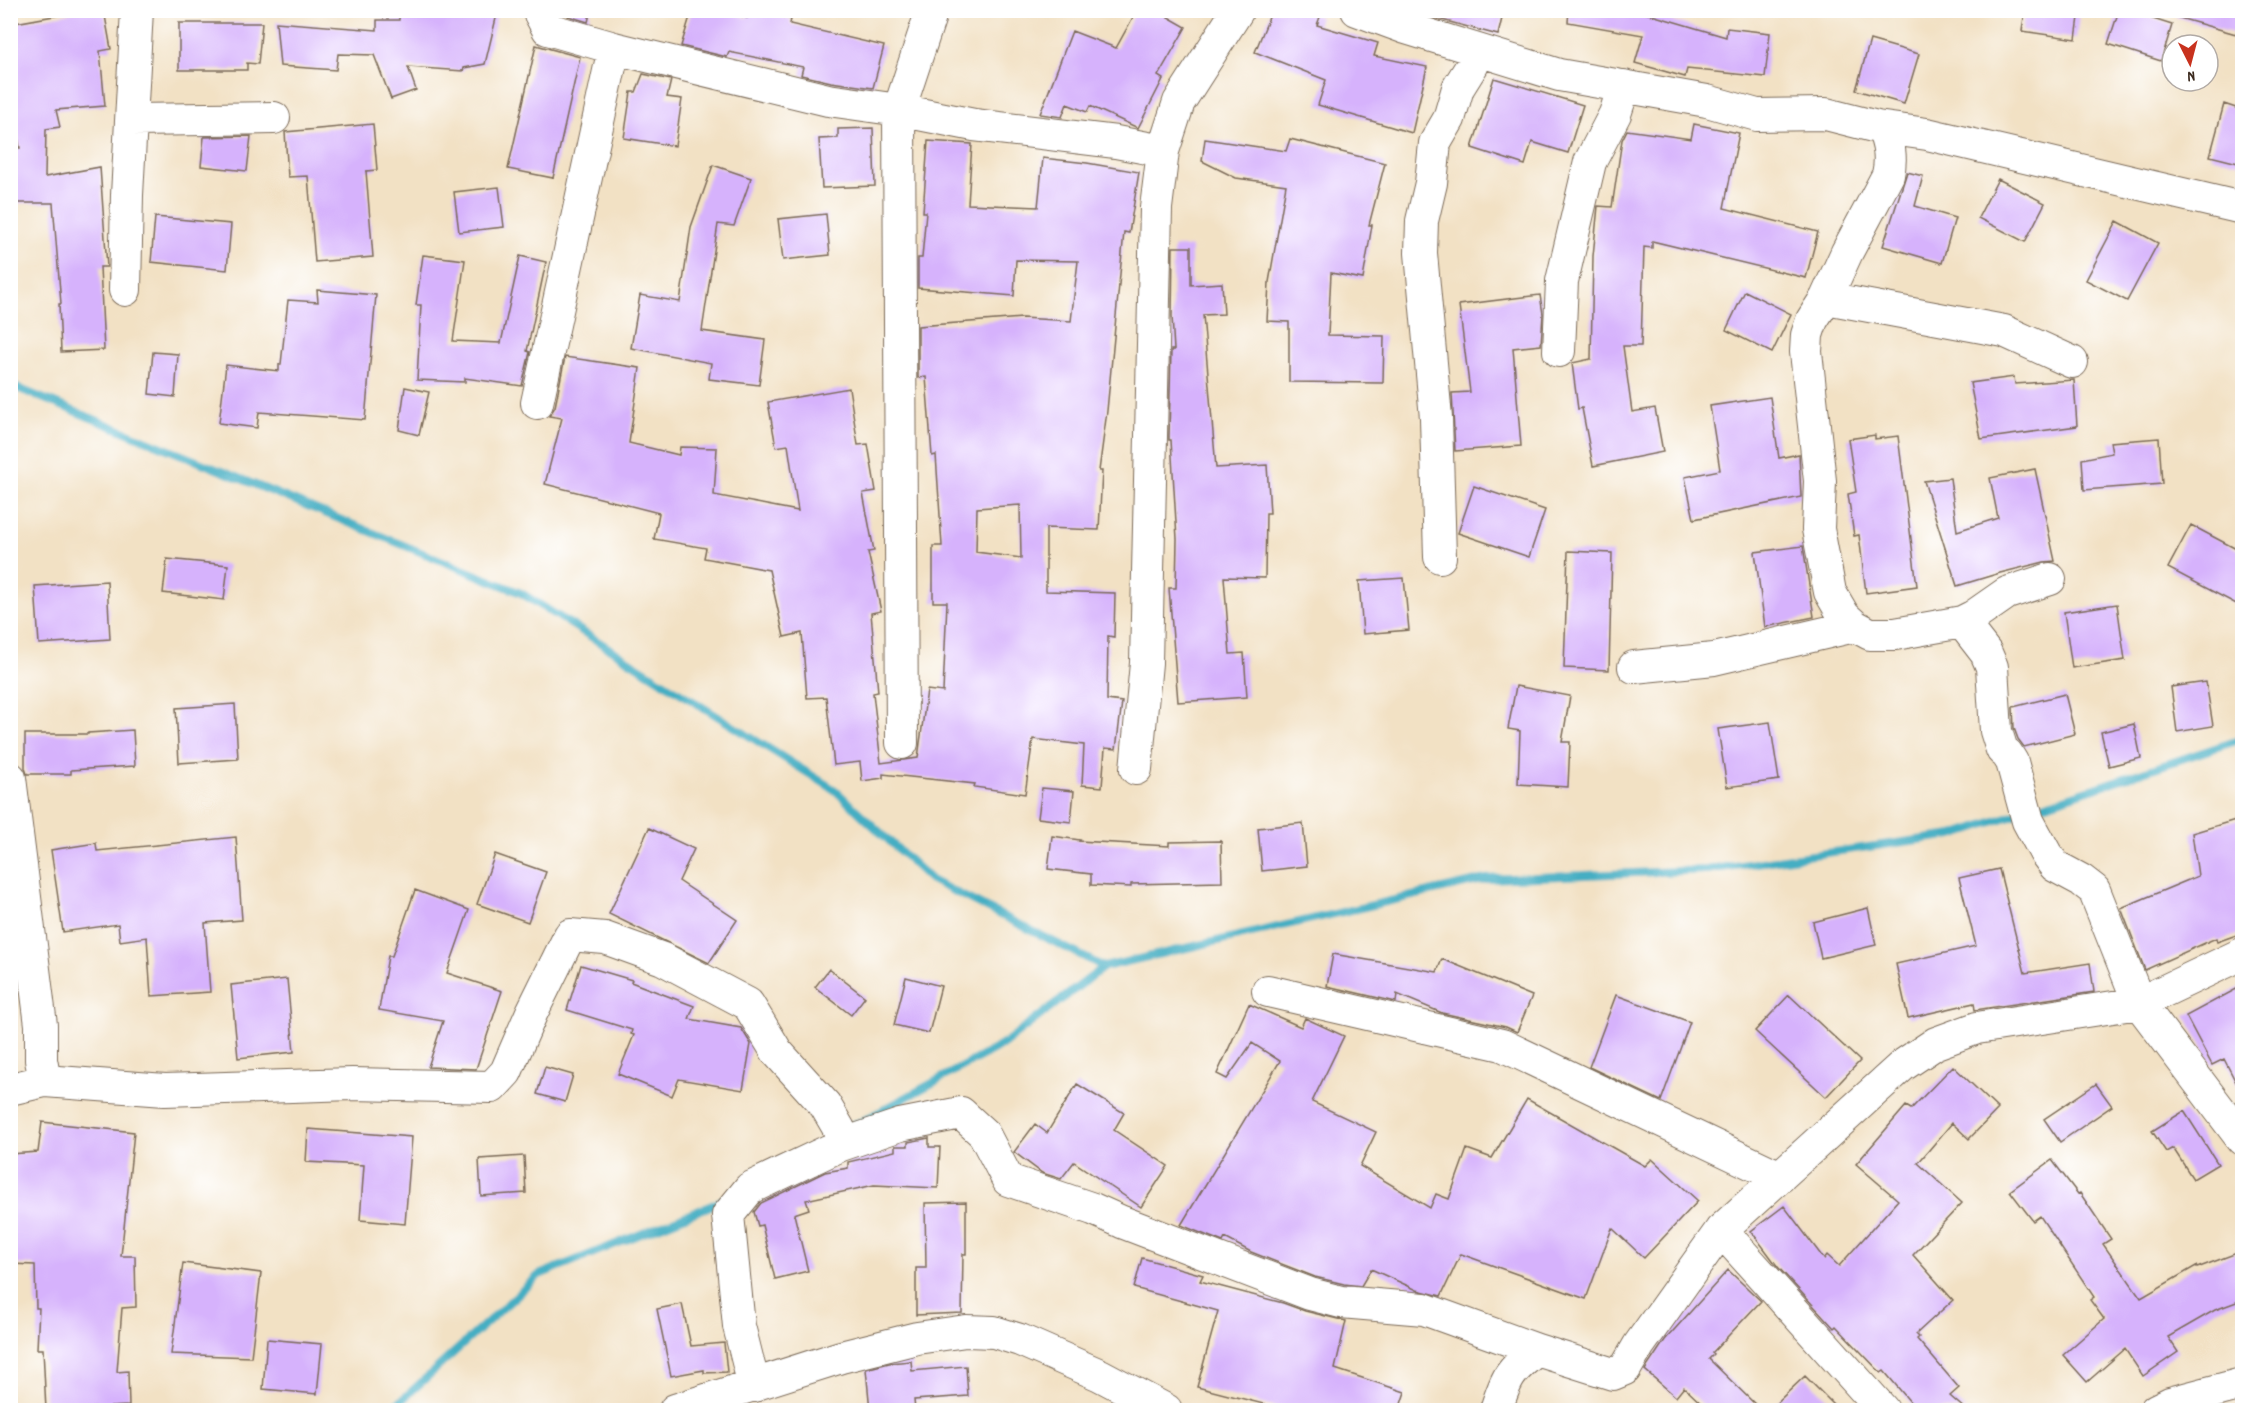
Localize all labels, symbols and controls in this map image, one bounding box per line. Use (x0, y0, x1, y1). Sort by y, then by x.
north arrow (2160, 33, 2220, 93)
text: N (2186, 64, 2196, 87)

